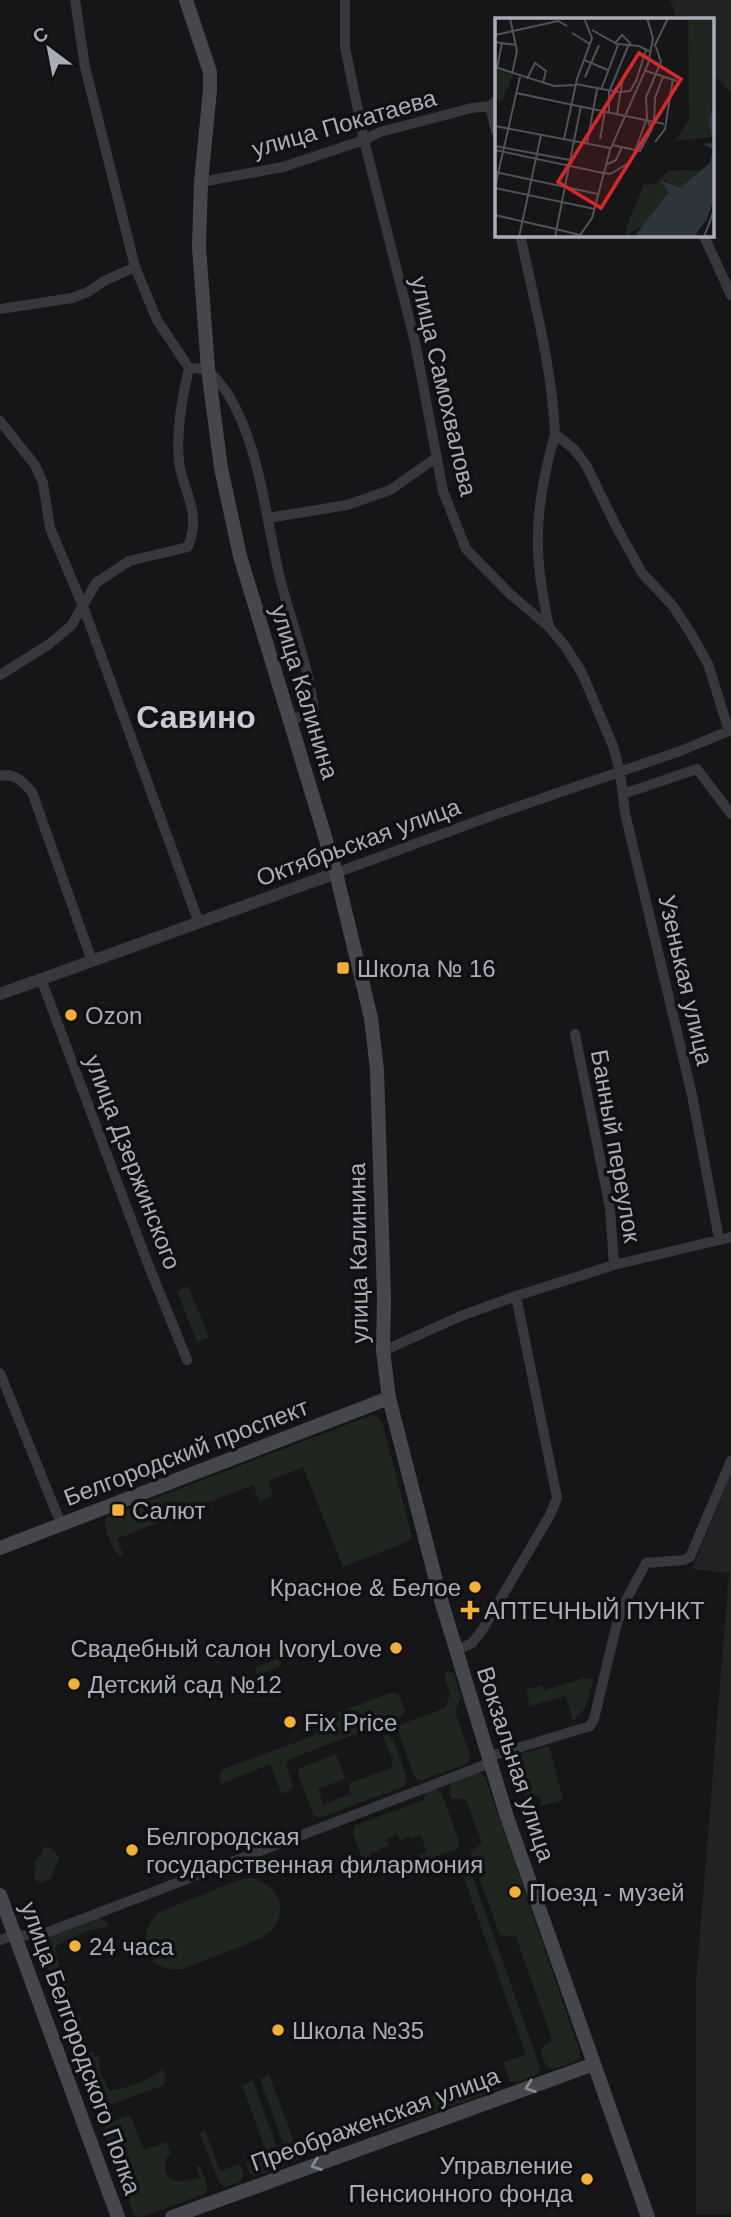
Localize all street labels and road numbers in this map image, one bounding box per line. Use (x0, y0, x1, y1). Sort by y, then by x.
street label: улица Покатаева (249, 84, 440, 162)
street label: улица Самохвалова (406, 274, 483, 499)
street label: улица Калинина (266, 602, 345, 783)
street label: Октябрьская улица (252, 792, 464, 891)
street label: Узенькая улица (653, 892, 719, 1068)
street label: Банный переулок (586, 1047, 646, 1245)
street label: улица Дзержинского (80, 1051, 186, 1273)
street label: улица Калинина (343, 1162, 373, 1344)
street label: Белгородский проспект (60, 1393, 312, 1511)
street label: Вокзальная улица (472, 1663, 560, 1865)
street label: улица Белгородского Полка (15, 1898, 147, 2199)
street label: Преображенская улица (247, 2061, 504, 2177)

